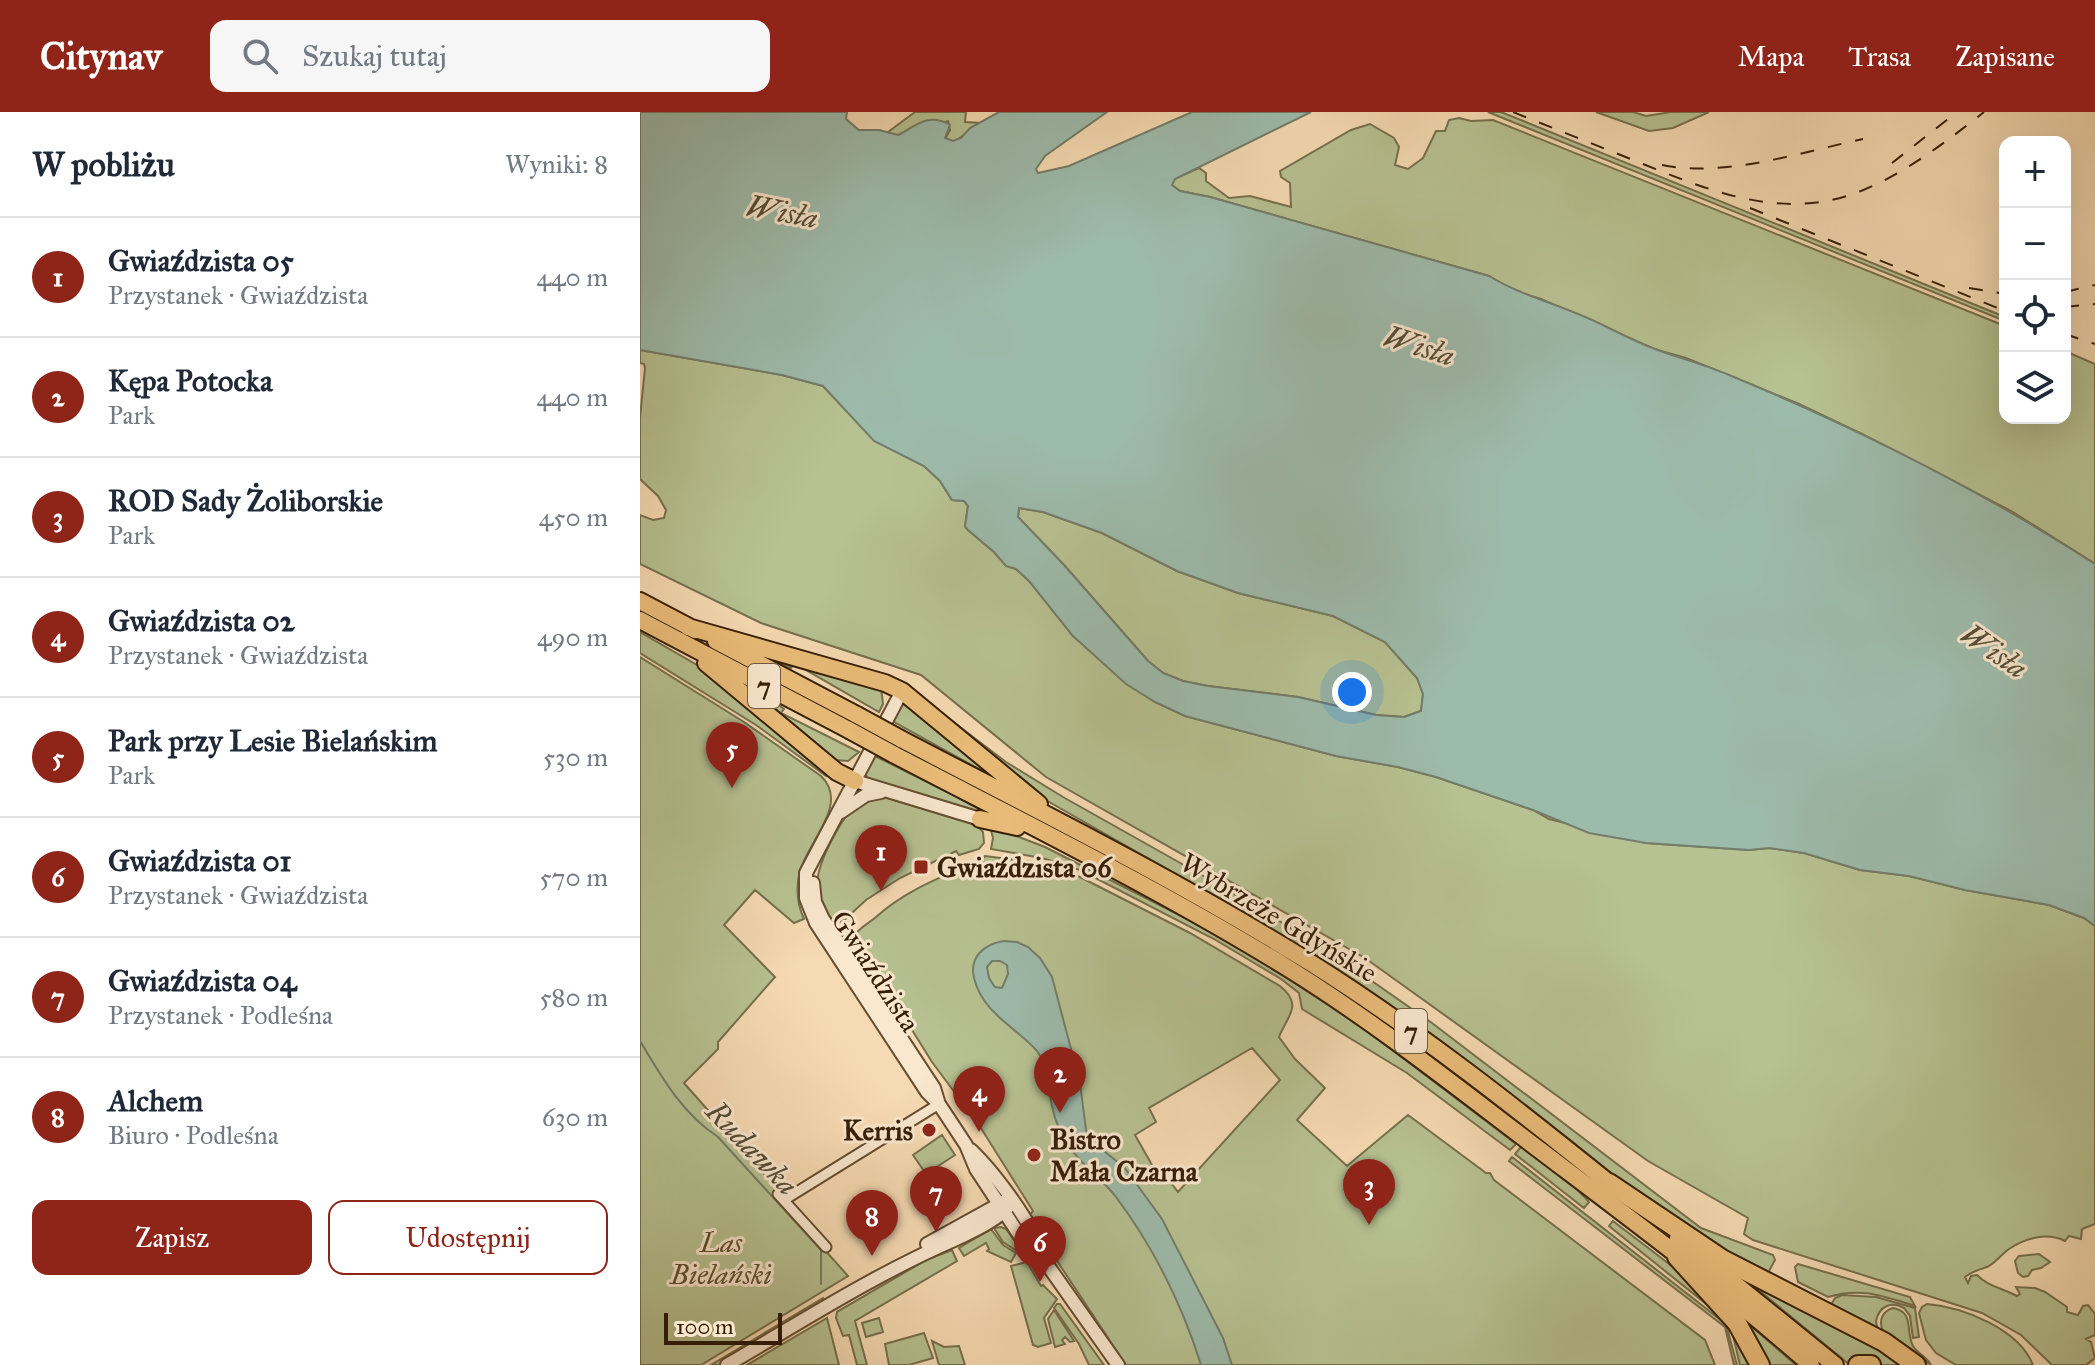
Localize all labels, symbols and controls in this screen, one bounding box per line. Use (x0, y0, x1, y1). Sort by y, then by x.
search box (210, 20, 770, 92)
text: Citynav (40, 33, 162, 79)
icon: search (238, 34, 282, 78)
text: Szukaj tutaj (302, 38, 447, 74)
text: Mapa (1738, 39, 1804, 74)
text: Trasa (1848, 39, 1911, 74)
text: Zapisane (1955, 39, 2055, 74)
map controls (1999, 136, 2071, 424)
button: + (1999, 136, 2071, 208)
text: W pobliżu (32, 144, 175, 185)
text: Wyniki: 8 (505, 148, 608, 180)
water label: Wisła (743, 188, 821, 236)
button: − (1999, 208, 2071, 280)
text: Gwiaździsta 05 (108, 243, 294, 279)
text: 1 (53, 261, 63, 293)
text: 440 m (536, 261, 608, 293)
text: Przystanek · Gwiaździsta (108, 279, 368, 311)
button: locate (1999, 280, 2071, 352)
water label: Wisła (1379, 318, 1459, 374)
button: layers (1999, 352, 2071, 424)
text: Kępa Potocka (108, 363, 273, 399)
text: 2 (52, 381, 64, 413)
text: 440 m (536, 381, 608, 413)
text: Park (108, 399, 155, 431)
text: ROD Sady Żoliborskie (108, 483, 383, 519)
text: 3 (53, 501, 63, 533)
text: 450 m (539, 501, 608, 533)
text: Park (108, 519, 155, 551)
text: Gwiaździsta 02 (108, 603, 295, 639)
water label: Wisła (1954, 616, 2034, 686)
text: 4 (51, 621, 65, 653)
text: 490 m (537, 621, 608, 653)
text: Przystanek · Gwiaździsta (108, 639, 368, 671)
road number: 7 (748, 664, 780, 708)
your location (1332, 672, 1372, 712)
pin: 5 (706, 722, 758, 788)
text: Park przy Lesie Bielańskim (108, 723, 437, 759)
text: 5 (52, 741, 64, 773)
text: 530 m (543, 741, 608, 773)
text: Park (108, 759, 155, 791)
pin: 1 (855, 825, 907, 891)
text: Gwiaździsta 01 (108, 843, 291, 879)
street label: Wybrzeże Gdyńskie (1174, 845, 1384, 990)
place label: Gwiaździsta 06 (937, 850, 1113, 885)
marker: Gwiaździsta 06 (912, 858, 930, 876)
text: 6 (51, 861, 65, 893)
text: 570 m (539, 861, 608, 893)
text: Przystanek · Gwiaździsta (108, 879, 368, 911)
street label: Gwiaździsta (823, 904, 928, 1039)
text: Gwiaździsta 04 (108, 963, 296, 999)
text: 7 (51, 981, 65, 1013)
text: 580 m (540, 981, 608, 1013)
text: Przystanek · Podleśna (108, 999, 333, 1031)
road number: 7 (1395, 1009, 1427, 1053)
pin: 2 (1034, 1047, 1086, 1113)
pin: 4 (953, 1066, 1005, 1132)
text: Alchem (108, 1083, 203, 1119)
water label: Rudawka (698, 1093, 806, 1203)
text: 8 (51, 1101, 65, 1133)
text: 630 m (542, 1101, 608, 1133)
place label: Kerris (843, 1113, 913, 1148)
text: Biuro · Podleśna (108, 1119, 279, 1151)
marker: Kerris (920, 1121, 938, 1139)
place label: Bistro Mała Czarna (1050, 1122, 1199, 1189)
marker: Bistro Mała Czarna (1025, 1146, 1043, 1164)
pin: 3 (1343, 1159, 1395, 1225)
pin: 7 (910, 1166, 962, 1232)
pin: 8 (846, 1190, 898, 1256)
button: Zapisz (32, 1200, 312, 1275)
button: Udostępnij (328, 1200, 608, 1275)
pin: 6 (1014, 1216, 1066, 1282)
park label: Las Bielański (668, 1225, 772, 1292)
scale bar (664, 1309, 782, 1345)
text: 100 m (676, 1313, 733, 1340)

